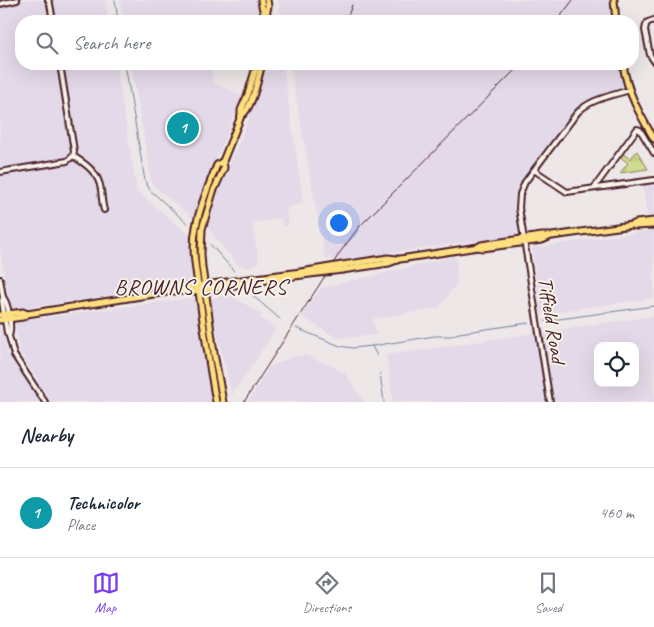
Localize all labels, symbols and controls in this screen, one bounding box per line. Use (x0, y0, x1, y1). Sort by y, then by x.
search box (15, 15, 639, 70)
icon: search (33, 29, 61, 57)
text: Search here (73, 31, 150, 55)
pin: 1 (167, 109, 199, 147)
your location (326, 210, 352, 236)
district label: BROWNS CORNERS (115, 273, 291, 301)
street label: Tiffield Road (532, 275, 572, 368)
map controls (594, 342, 639, 387)
button: locate (594, 342, 639, 387)
text: Nearby (20, 422, 73, 448)
text: Technicolor (67, 491, 139, 515)
text: 1 (32, 503, 40, 523)
text: 460 m (600, 503, 634, 523)
text: Place (67, 515, 95, 535)
tab: Map (92, 569, 120, 616)
tab: Directions (303, 569, 351, 616)
tab: Saved (534, 569, 562, 616)

